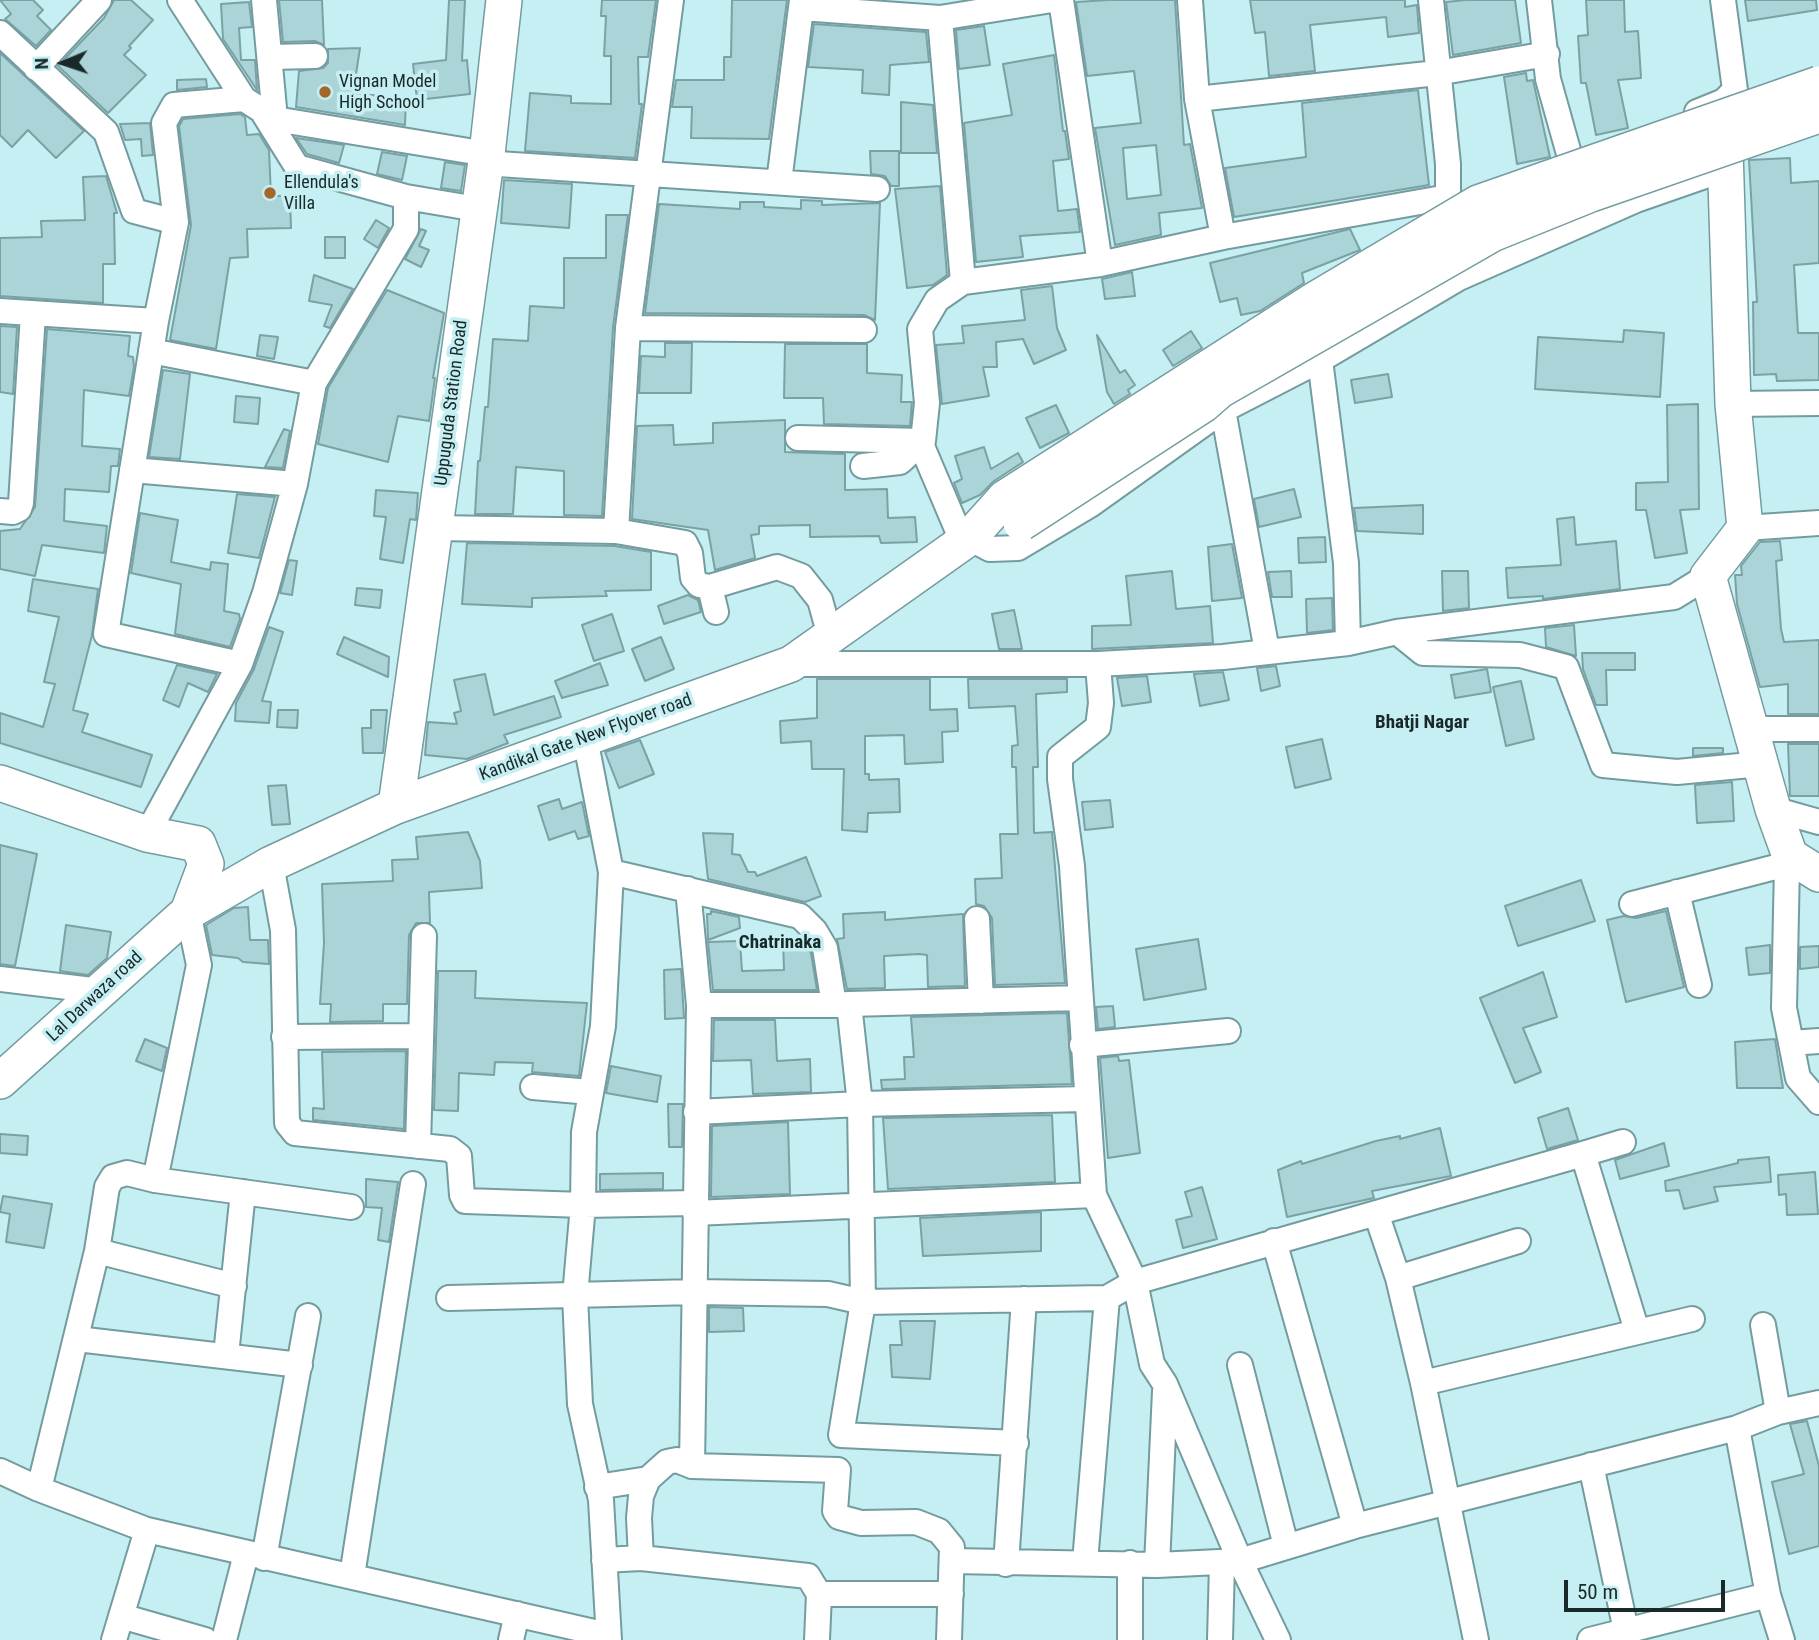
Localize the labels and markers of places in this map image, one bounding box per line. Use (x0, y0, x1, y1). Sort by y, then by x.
place label: Vignan Model High School (339, 71, 436, 114)
marker: Vignan Model High School (317, 84, 333, 100)
place label: Ellendula's Villa (284, 172, 359, 214)
marker: Ellendula's Villa (262, 185, 278, 201)

